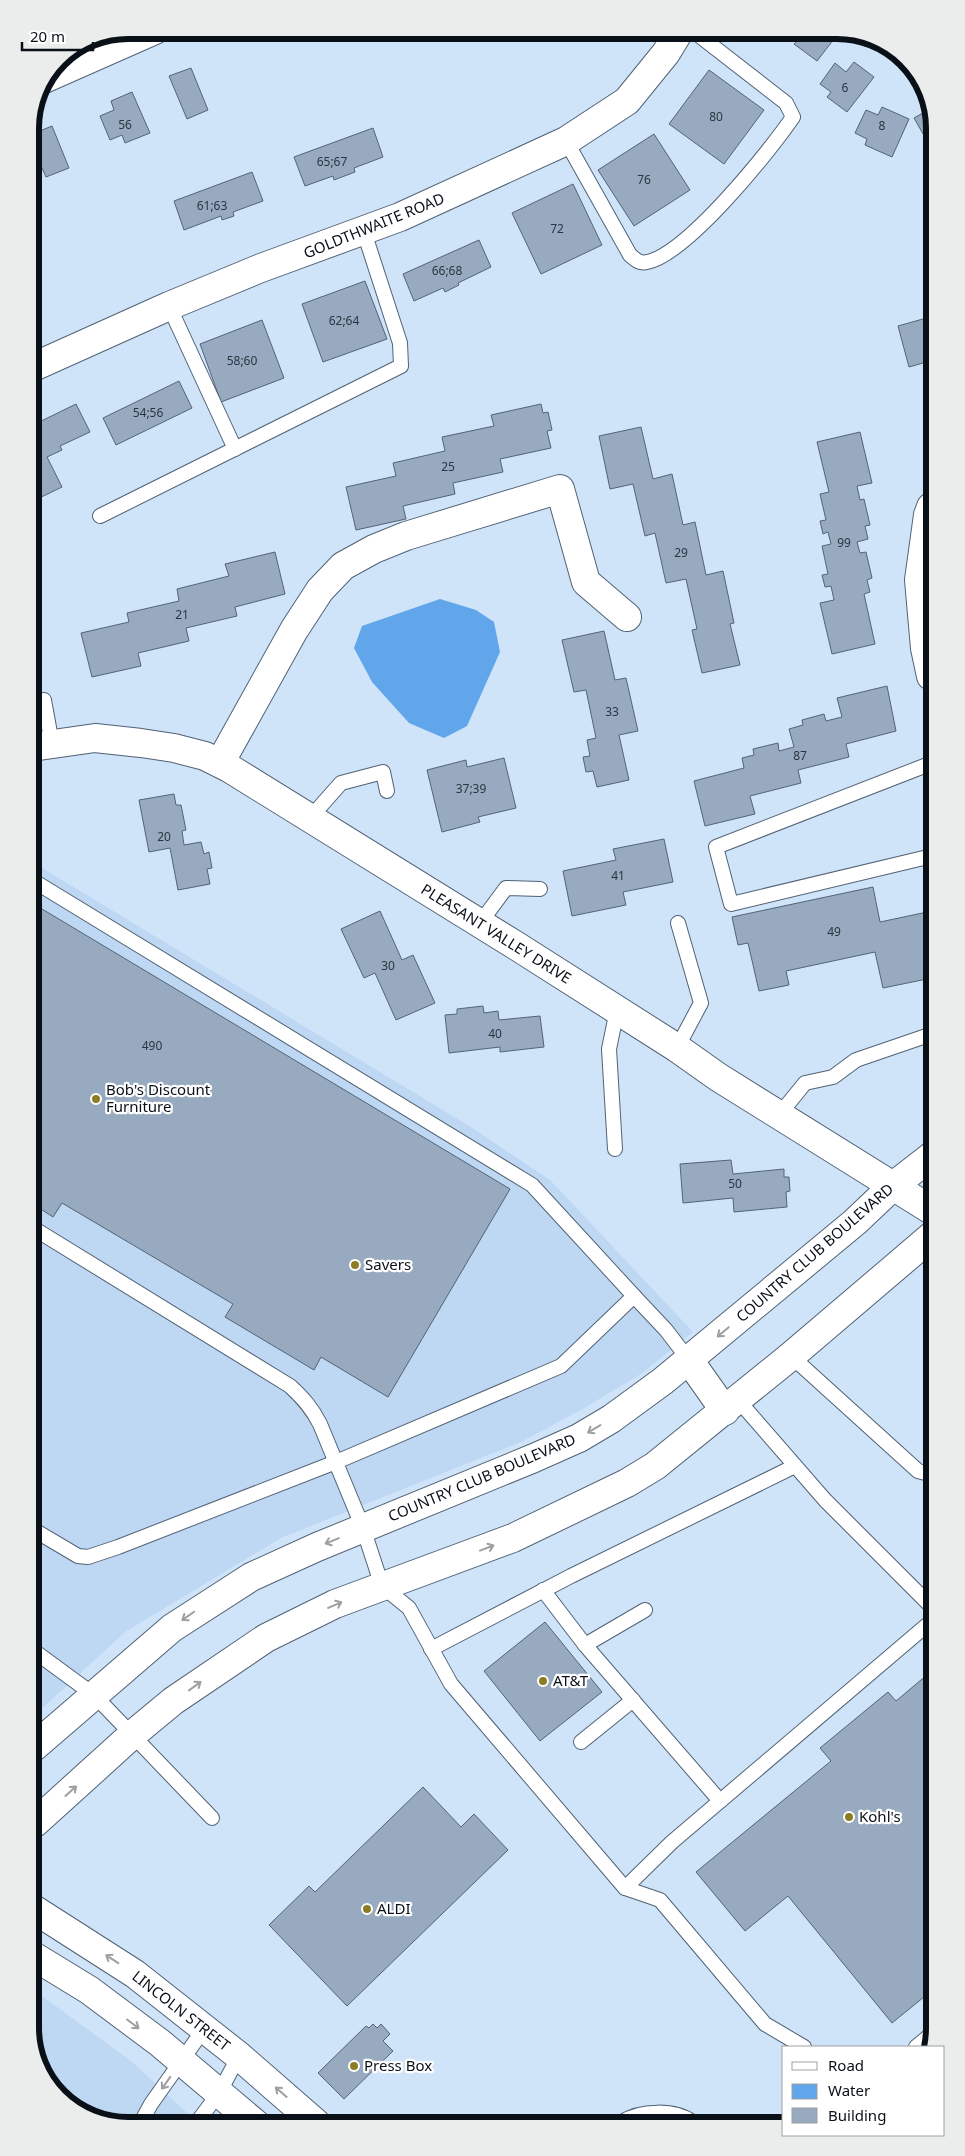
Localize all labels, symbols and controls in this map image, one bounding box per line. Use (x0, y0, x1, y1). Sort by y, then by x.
scale bar (22, 20, 94, 52)
text: 20 m (30, 26, 65, 46)
house number: 6 (842, 79, 849, 96)
house number: 80 (709, 108, 723, 125)
house number: 56 (118, 116, 132, 133)
house number: 8 (879, 117, 886, 134)
house number: 65;67 (317, 153, 347, 170)
house number: 76 (637, 171, 651, 188)
street label: GOLDTHWAITE ROAD (300, 188, 447, 263)
house number: 61;63 (197, 197, 227, 214)
house number: 72 (550, 220, 564, 237)
house number: 66;68 (432, 262, 462, 279)
house number: 62;64 (329, 312, 359, 329)
house number: 58;60 (227, 352, 257, 369)
house number: 54;56 (133, 404, 163, 421)
house number: 25 (441, 458, 455, 475)
house number: 99 (837, 534, 851, 551)
house number: 29 (674, 544, 688, 561)
house number: 21 (175, 606, 189, 623)
house number: 33 (605, 703, 619, 720)
house number: 87 (793, 747, 807, 764)
house number: 37;39 (456, 780, 486, 797)
house number: 20 (157, 828, 171, 845)
house number: 41 (611, 867, 625, 884)
street label: PLEASANT VALLEY DRIVE (418, 879, 575, 988)
house number: 49 (827, 923, 841, 940)
house number: 30 (381, 957, 395, 974)
house number: 40 (488, 1025, 502, 1042)
house number: 490 (142, 1037, 162, 1054)
place label: Bob's Discount Furniture (106, 1079, 211, 1116)
marker: Bob's Discount Furniture (90, 1093, 102, 1105)
house number: 50 (728, 1175, 742, 1192)
street label: COUNTRY CLUB BOULEVARD (732, 1178, 897, 1326)
place label: Savers (365, 1254, 411, 1274)
marker: Savers (349, 1259, 361, 1271)
one-way arrow (717, 1326, 730, 1337)
one-way arrow (587, 1425, 601, 1435)
street label: COUNTRY CLUB BOULEVARD (385, 1428, 579, 1526)
one-way arrow (324, 1537, 339, 1546)
one-way arrow (479, 1542, 494, 1552)
one-way arrow (327, 1599, 342, 1609)
one-way arrow (181, 1611, 195, 1621)
place label: AT&T (553, 1670, 589, 1690)
marker: AT&T (537, 1675, 549, 1687)
one-way arrow (188, 1680, 201, 1691)
one-way arrow (65, 1785, 78, 1797)
place label: Kohl's (859, 1806, 901, 1826)
marker: Kohl's (843, 1811, 855, 1823)
place label: ALDI (377, 1898, 410, 1918)
marker: ALDI (361, 1903, 373, 1915)
one-way arrow (105, 1954, 119, 1964)
street label: LINCOLN STREET (128, 1966, 235, 2055)
one-way arrow (126, 2018, 139, 2029)
legend (782, 2046, 945, 2136)
place label: Press Box (364, 2055, 432, 2075)
text: Road (828, 2055, 864, 2075)
marker: Press Box (348, 2060, 360, 2072)
one-way arrow (161, 2075, 171, 2089)
text: Water (828, 2080, 870, 2100)
one-way arrow (274, 2086, 287, 2098)
text: Building (828, 2105, 886, 2125)

